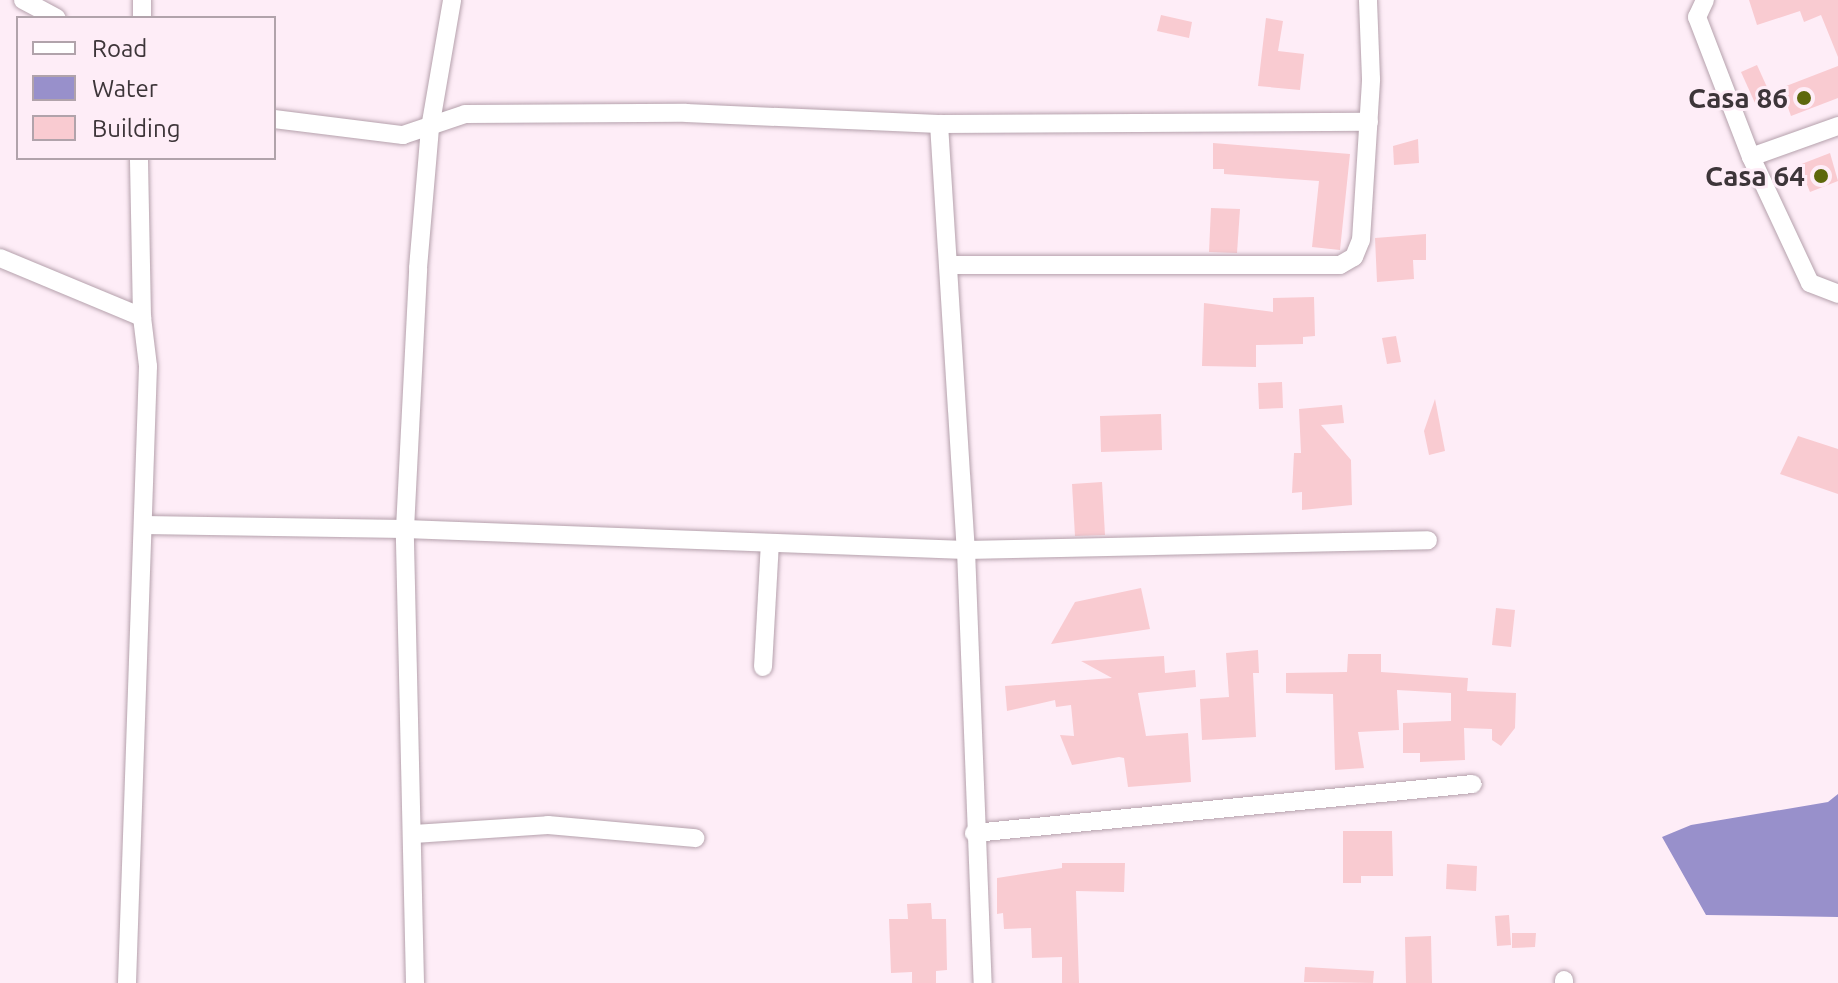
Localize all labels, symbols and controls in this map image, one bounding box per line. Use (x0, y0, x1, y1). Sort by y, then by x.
legend (16, 16, 276, 160)
text: Road (92, 35, 147, 62)
text: Water (92, 75, 158, 102)
place label: Casa 86 (1688, 81, 1788, 115)
marker: Casa 86 (1795, 89, 1813, 107)
text: Building (92, 115, 180, 142)
place label: Casa 64 (1705, 159, 1805, 193)
marker: Casa 64 (1812, 167, 1830, 185)

